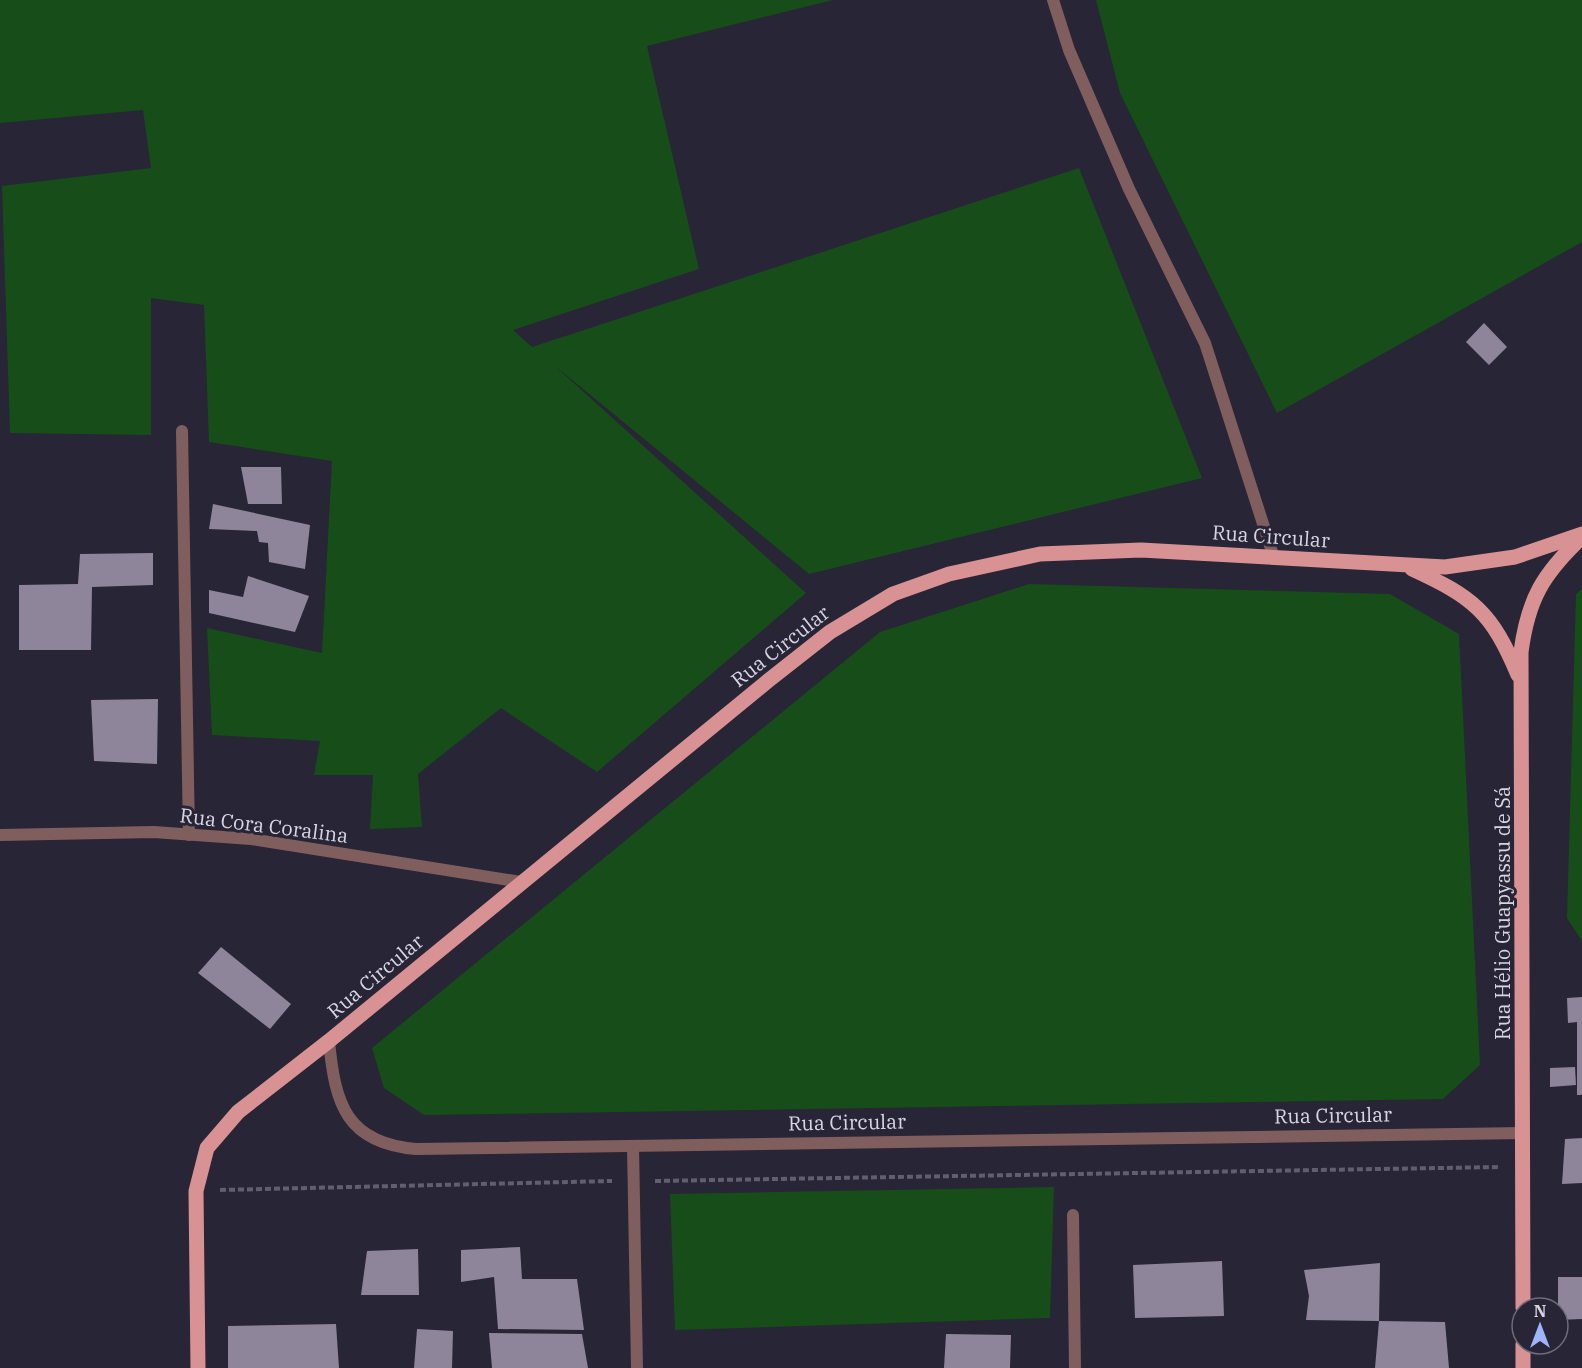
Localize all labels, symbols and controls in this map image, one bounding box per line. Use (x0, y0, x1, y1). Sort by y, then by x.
street label: Rua Circular (1211, 518, 1331, 554)
street label: Rua Circular (725, 599, 835, 693)
street label: Rua Hélio Guapyassu de Sá (1489, 786, 1516, 1040)
street label: Rua Cora Coralina (178, 801, 350, 849)
street label: Rua Circular (321, 928, 429, 1024)
street label: Rua Circular (1274, 1100, 1392, 1130)
street label: Rua Circular (788, 1107, 906, 1137)
north arrow (1510, 1296, 1570, 1356)
text: N (1534, 1301, 1546, 1321)

